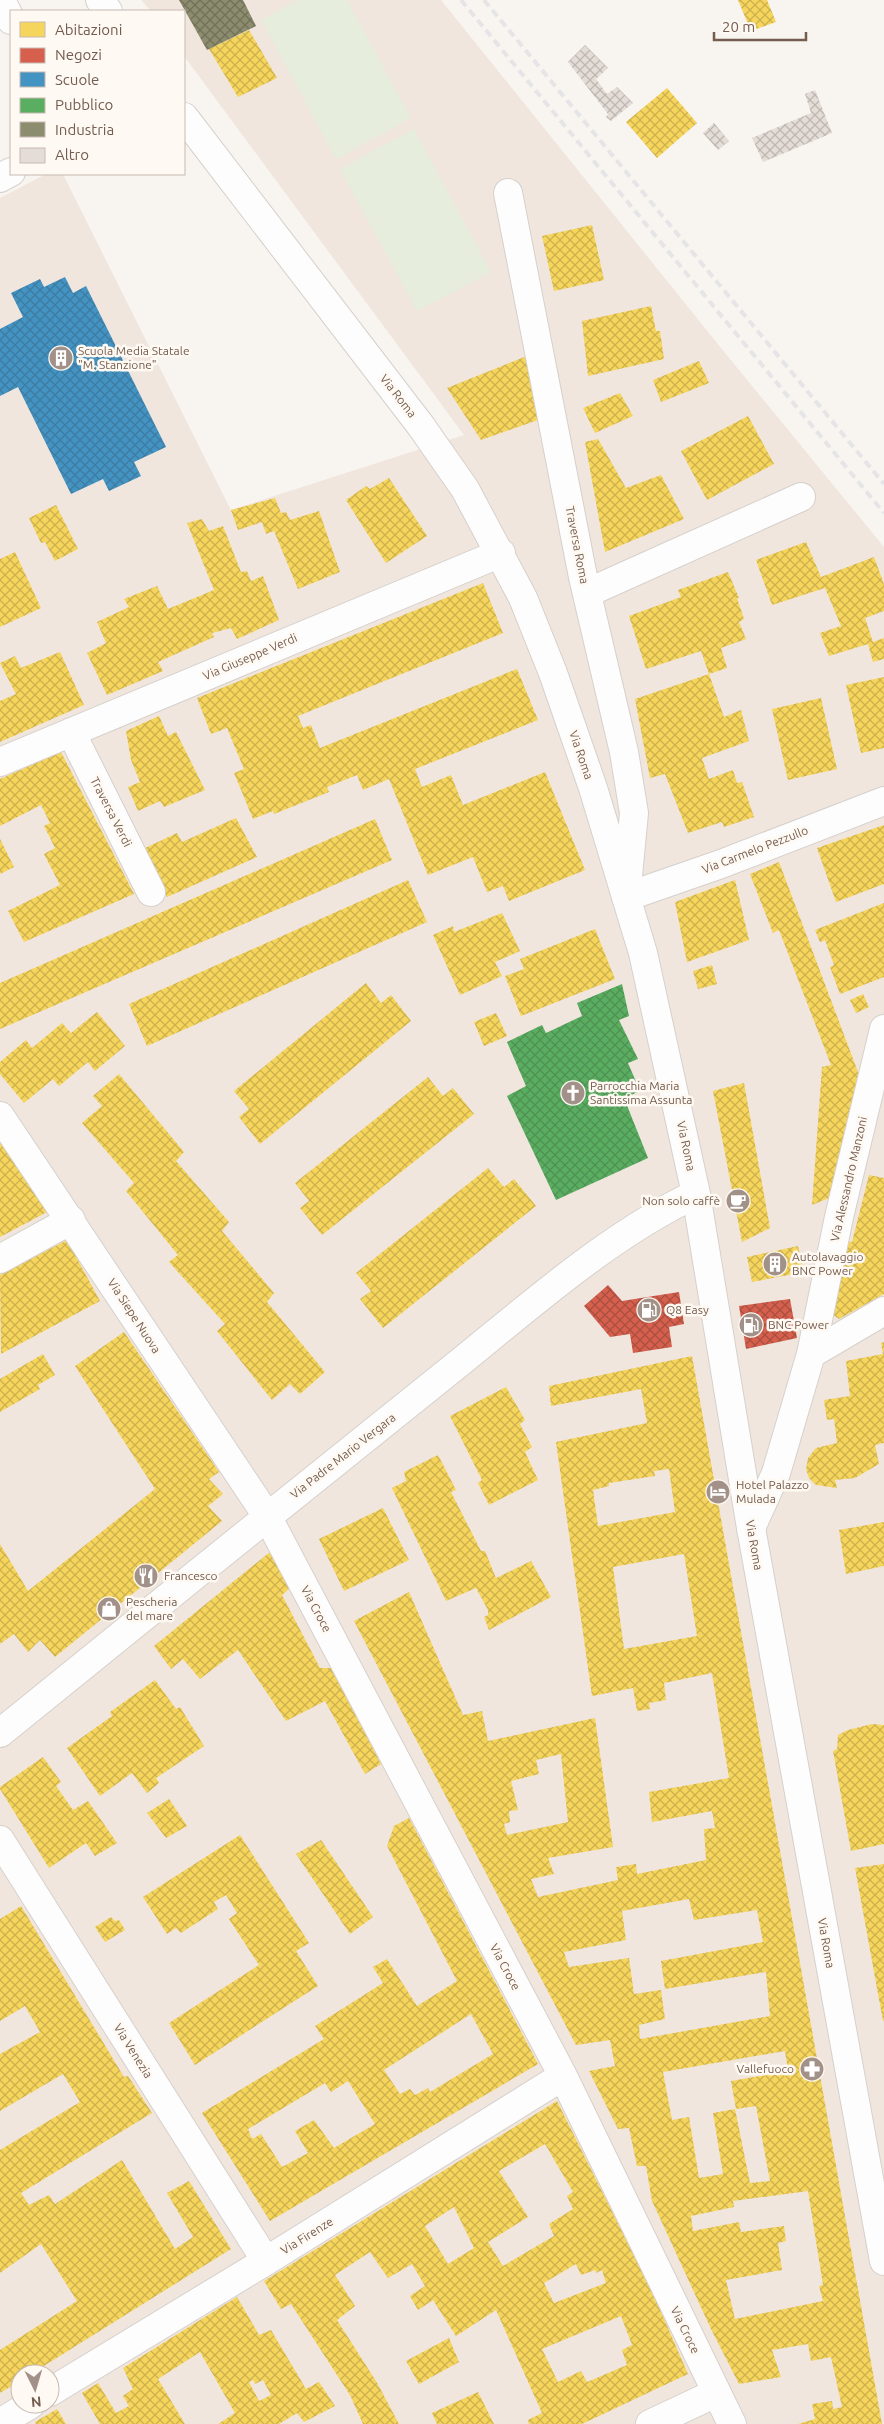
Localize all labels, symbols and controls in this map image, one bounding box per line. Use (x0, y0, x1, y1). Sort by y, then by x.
legend (10, 10, 185, 175)
scale bar (714, 10, 806, 42)
text: 20 m (722, 18, 755, 35)
text: Abitazioni (55, 21, 122, 38)
text: Negozi (55, 46, 102, 63)
text: Scuole (55, 71, 99, 88)
text: Pubblico (55, 96, 113, 113)
text: Industria (55, 121, 114, 138)
text: Altro (55, 146, 89, 163)
place label: Scuola Media Statale "M. Stanzione" (78, 344, 190, 371)
building icon: Scuola Media Statale "M. Stanzione" (48, 345, 74, 371)
street label: Via Roma (378, 372, 419, 420)
street label: Traversa Roma (564, 505, 591, 585)
street label: Via Giuseppe Verdi (201, 631, 299, 682)
street label: Via Roma (567, 729, 596, 781)
street label: Traversa Verdi (88, 775, 135, 849)
street label: Via Carmelo Pezzullo (700, 823, 810, 876)
place label: Parrocchia Maria Santissima Assunta (590, 1079, 693, 1106)
church icon: Parrocchia Maria Santissima Assunta (560, 1080, 586, 1106)
street label: Via Alessandro Manzoni (828, 1115, 869, 1243)
street label: Via Roma (675, 1120, 698, 1172)
cafe icon: Non solo caffè (725, 1188, 751, 1214)
place label: Non solo caffè (642, 1194, 720, 1207)
place label: Autolavaggio BNC Power (792, 1250, 863, 1277)
building icon: Autolavaggio BNC Power (762, 1251, 788, 1277)
street label: Via Siepe Nuova (105, 1276, 163, 1356)
fuel station icon: Q8 Easy (636, 1297, 662, 1323)
place label: Q8 Easy (666, 1303, 709, 1316)
fuel station icon: BNC Power (738, 1312, 764, 1338)
place label: BNC Power (768, 1318, 829, 1331)
street label: Via Padre Mario Vergara (287, 1410, 398, 1501)
place label: Hotel Palazzo Mulada (736, 1478, 809, 1505)
hotel icon: Hotel Palazzo Mulada (705, 1479, 731, 1505)
street label: Via Roma (744, 1519, 765, 1571)
restaurant icon: Francesco (133, 1563, 159, 1589)
place label: Francesco (164, 1569, 218, 1582)
street label: Via Croce (299, 1583, 334, 1634)
place label: Pescheria del mare (126, 1595, 177, 1622)
shop icon: Pescheria del mare (96, 1596, 122, 1622)
street label: Via Roma (816, 1917, 837, 1969)
street label: Via Croce (488, 1941, 523, 1992)
street label: Via Venezia (112, 2021, 155, 2080)
pharmacy icon: Vallefuoco (799, 2056, 825, 2082)
place label: Vallefuoco (736, 2062, 794, 2075)
street label: Via Firenze (278, 2214, 335, 2257)
street label: Via Croce (668, 2304, 702, 2356)
north arrow (10, 2364, 60, 2414)
text: N (30, 2394, 42, 2410)

